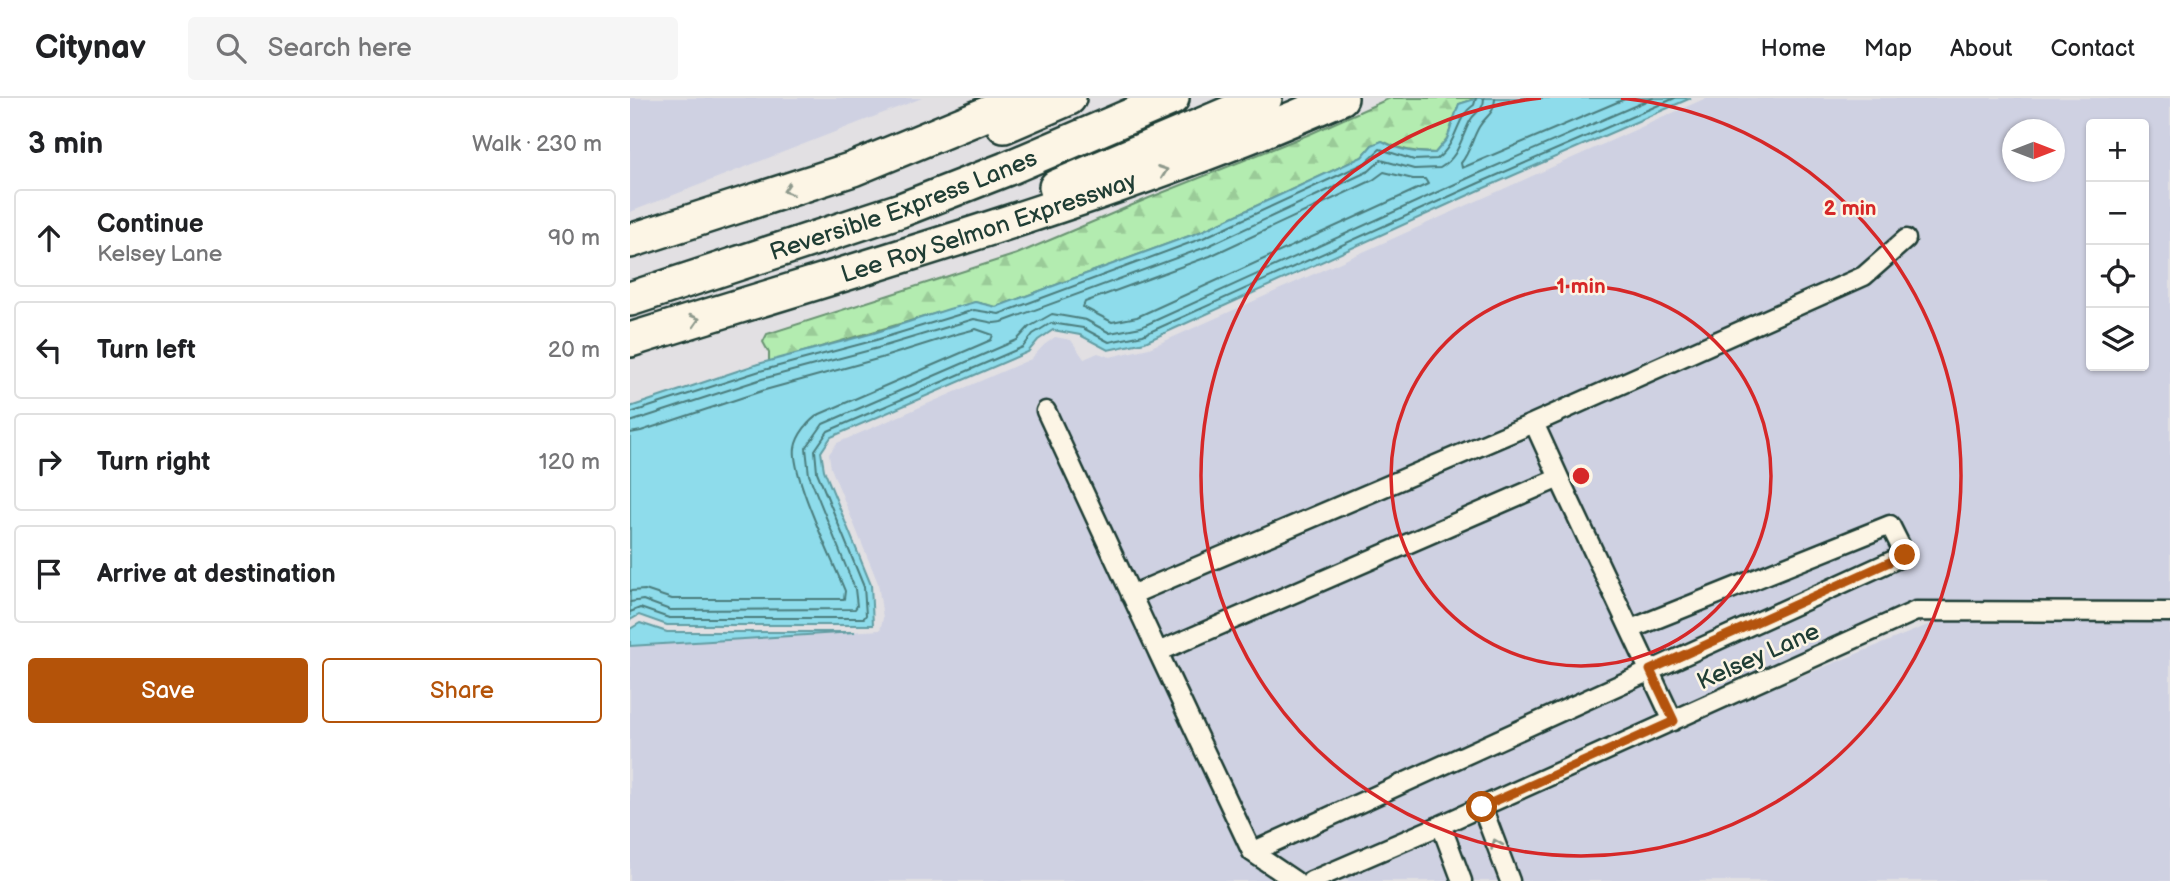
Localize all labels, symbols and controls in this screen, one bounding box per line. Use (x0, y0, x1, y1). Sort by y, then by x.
search box (188, 17, 678, 80)
text: Citynav (35, 28, 146, 68)
icon: search (212, 29, 250, 67)
text: Search here (268, 33, 412, 64)
text: Home (1761, 34, 1826, 63)
text: Map (1864, 34, 1912, 63)
text: About (1950, 34, 2012, 63)
text: Contact (2050, 34, 2135, 63)
north arrow (2002, 119, 2065, 182)
map controls (2086, 119, 2149, 371)
button: + (2086, 119, 2149, 182)
text: 3 min (28, 126, 103, 162)
text: Walk · 230 m (472, 130, 602, 158)
street label: Reversible Express Lanes (766, 143, 1042, 267)
one-way arrow (1156, 165, 1168, 179)
street label: Lee Roy Selmon Expressway (838, 166, 1141, 289)
one-way arrow (782, 181, 794, 196)
button: − (2086, 182, 2149, 245)
text: 2 min (1823, 196, 1877, 221)
text: Continue (97, 209, 204, 240)
icon: ahead (30, 219, 68, 257)
text: 90 m (548, 224, 600, 252)
text: Kelsey Lane (97, 240, 222, 268)
button: locate (2086, 245, 2149, 308)
text: 1 min (1556, 274, 1606, 299)
button: layers (2086, 308, 2149, 371)
one-way arrow (689, 313, 701, 328)
icon: left (30, 331, 68, 369)
text: Turn left (97, 335, 196, 366)
text: 20 m (548, 336, 600, 364)
icon: right (30, 443, 68, 481)
text: Turn right (97, 447, 210, 478)
text: 120 m (539, 448, 600, 476)
centre of rings (1569, 464, 1593, 488)
route end (1889, 539, 1920, 570)
icon: arrive (30, 555, 68, 593)
text: Arrive at destination (97, 559, 336, 590)
street label: Kelsey Lane (1693, 617, 1824, 696)
button: Save (28, 658, 308, 723)
button: Share (322, 658, 602, 723)
route start (1466, 791, 1497, 822)
one-way arrow (1491, 839, 1505, 851)

